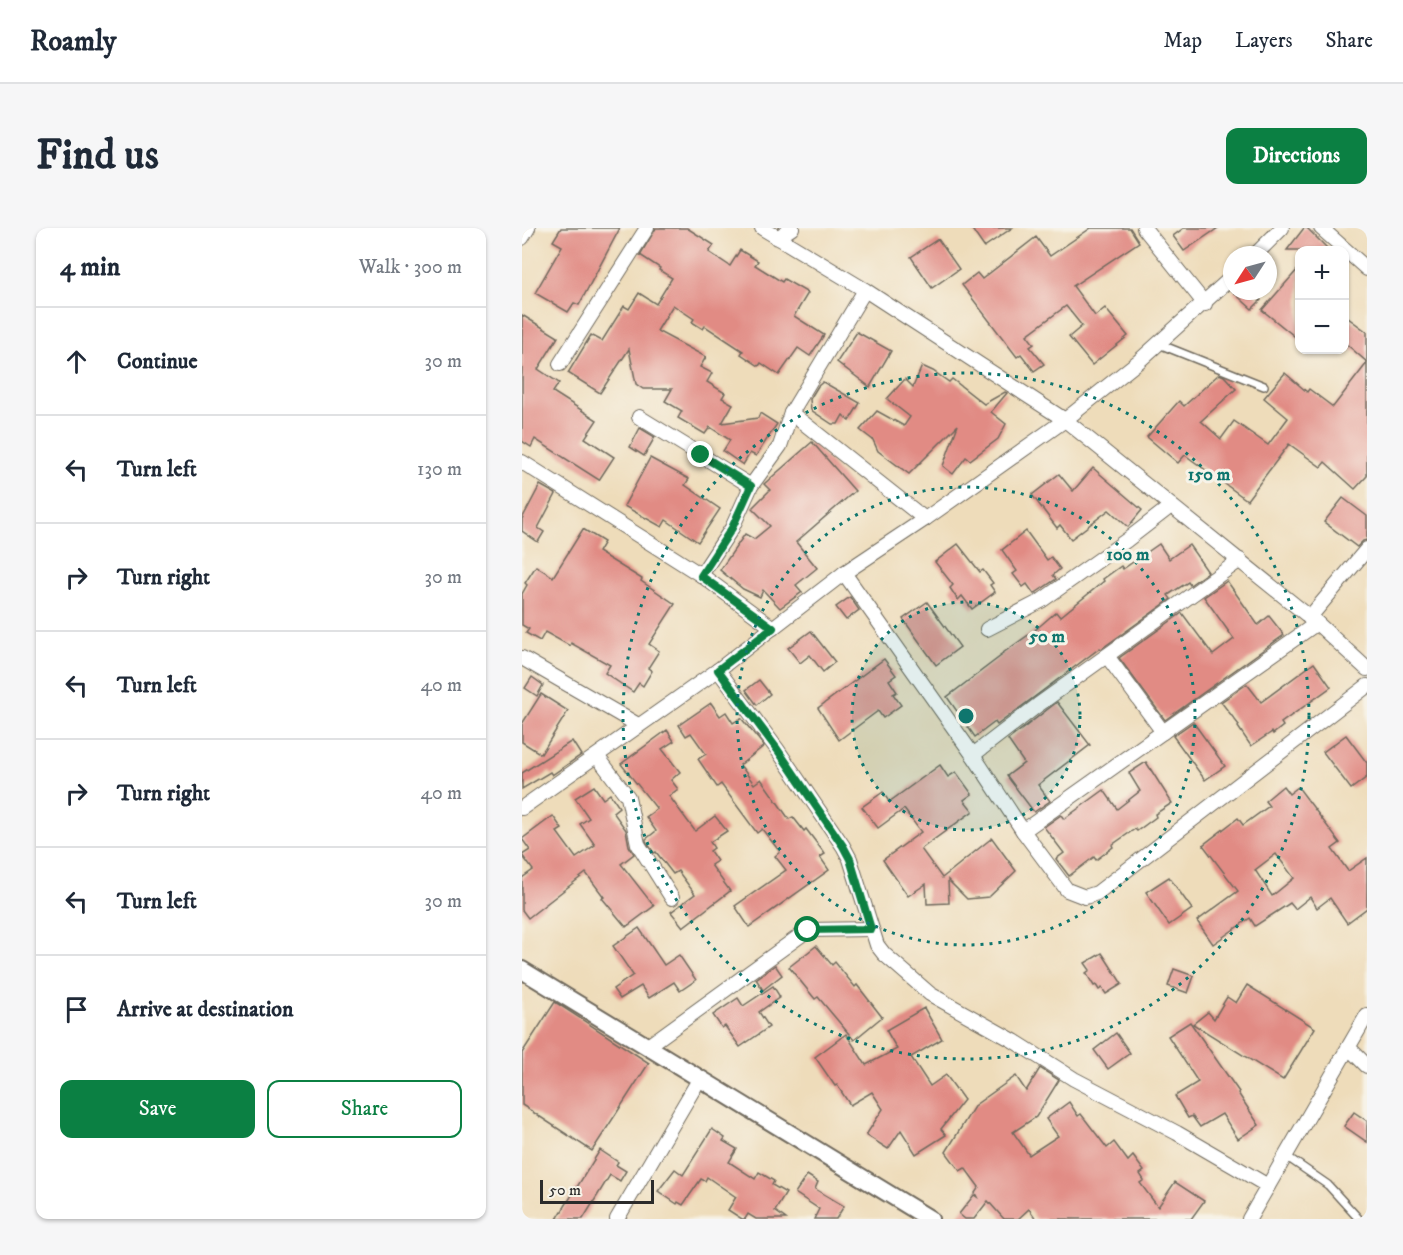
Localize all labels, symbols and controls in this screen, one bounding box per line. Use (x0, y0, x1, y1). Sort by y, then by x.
text: Roamly (30, 24, 116, 59)
text: Map (1163, 28, 1202, 54)
text: Layers (1235, 28, 1293, 54)
text: Share (1326, 28, 1373, 54)
button: Directions (1226, 128, 1367, 184)
text: Find us (36, 130, 159, 182)
north arrow (1223, 246, 1277, 300)
map controls (1295, 246, 1349, 354)
button: + (1295, 246, 1349, 300)
text: 4 min (60, 251, 120, 284)
text: Walk · 300 m (359, 255, 462, 280)
button: − (1295, 300, 1349, 354)
icon: ahead (60, 345, 93, 378)
text: Continue (117, 348, 198, 375)
text: 30 m (424, 349, 462, 374)
route end (687, 441, 713, 467)
icon: left (60, 453, 93, 486)
text: Turn left (117, 456, 197, 483)
text: 130 m (417, 457, 462, 482)
text: 150 m (1188, 464, 1231, 486)
text: 100 m (1106, 544, 1150, 566)
icon: right (60, 561, 93, 594)
text: Turn right (117, 564, 210, 591)
text: 30 m (424, 565, 462, 590)
text: 50 m (1028, 626, 1065, 648)
icon: left (60, 669, 93, 702)
text: Turn left (117, 672, 197, 699)
text: 40 m (420, 673, 462, 698)
centre of rings (956, 706, 976, 726)
icon: right (60, 777, 93, 810)
text: Turn right (117, 780, 210, 807)
text: 40 m (420, 781, 462, 806)
icon: left (60, 885, 93, 918)
text: Turn left (117, 888, 197, 915)
text: 30 m (424, 889, 462, 914)
route start (794, 916, 820, 942)
icon: arrive (60, 993, 93, 1026)
text: Arrive at destination (117, 996, 294, 1023)
button: Save (60, 1080, 255, 1138)
button: Share (267, 1080, 462, 1138)
scale bar (540, 1177, 654, 1204)
text: 50 m (549, 1180, 581, 1200)

